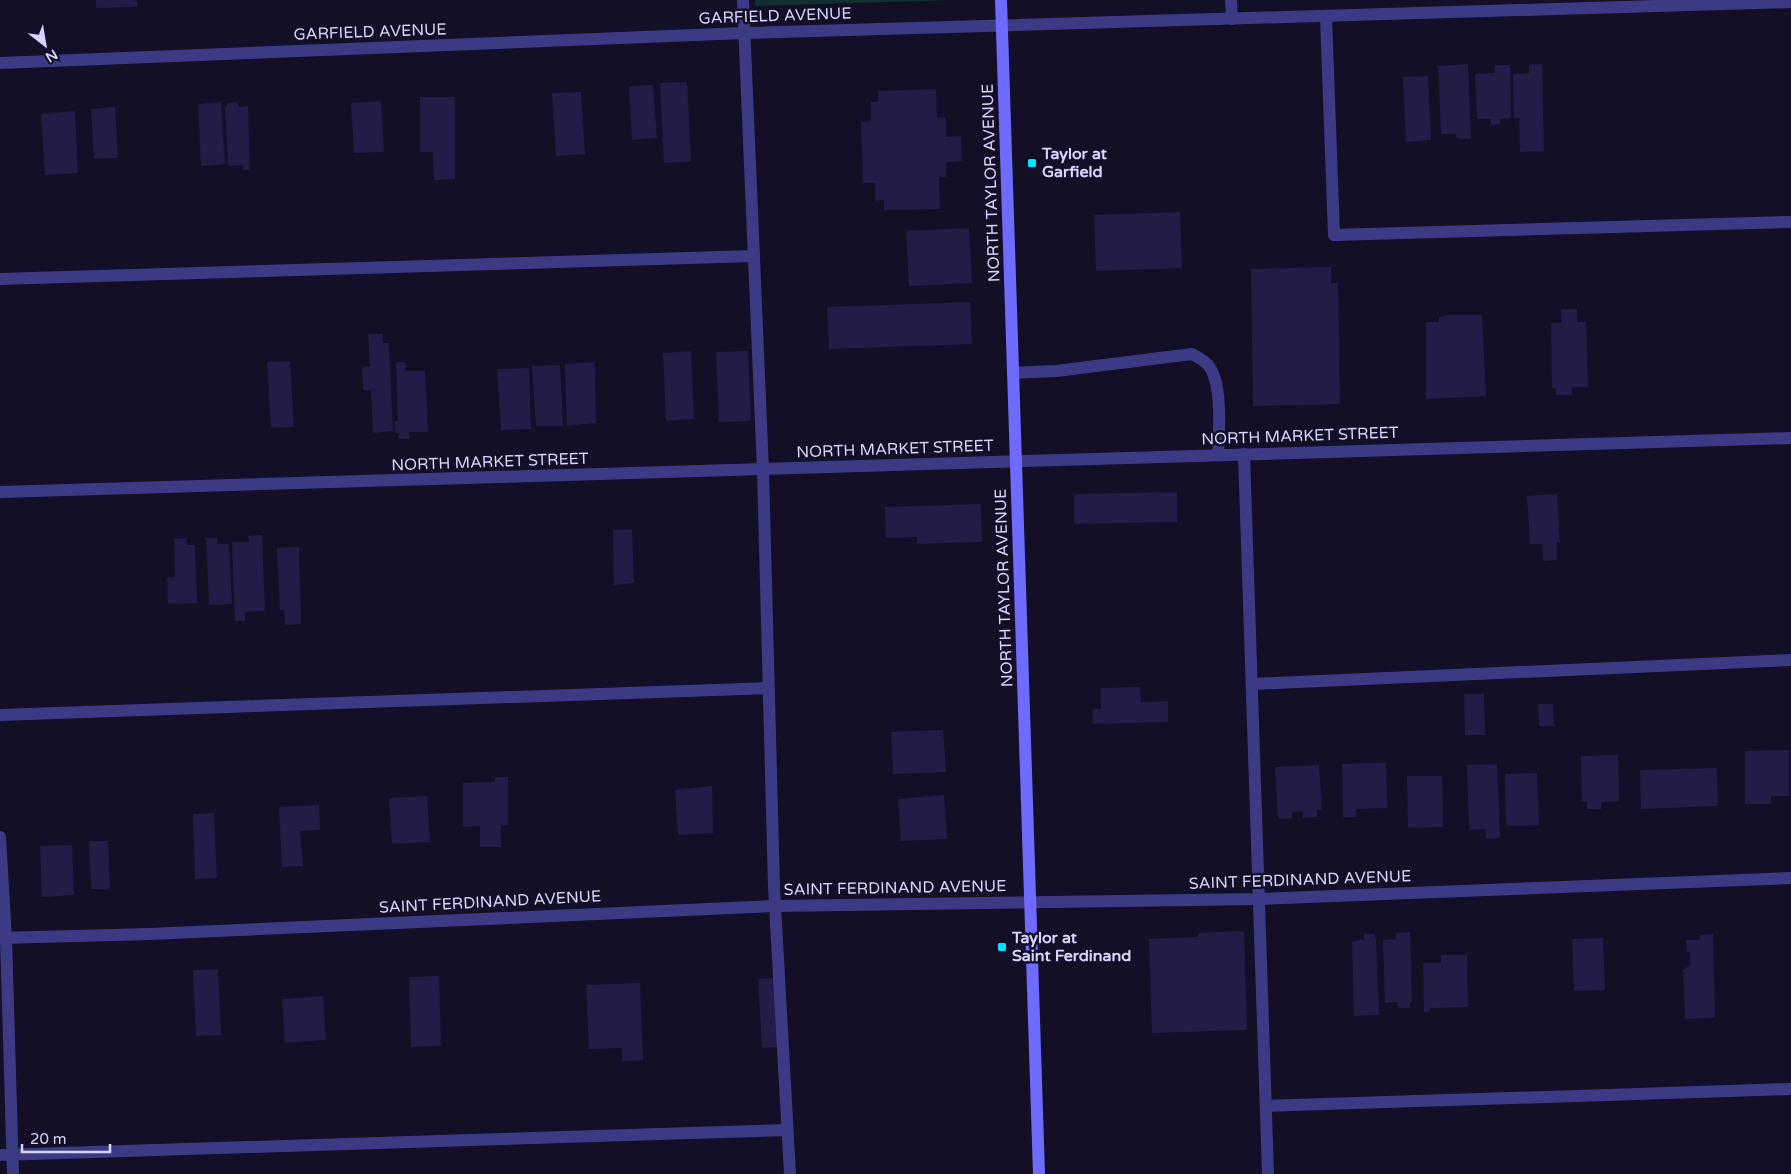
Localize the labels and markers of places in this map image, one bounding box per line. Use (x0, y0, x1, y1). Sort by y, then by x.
place label: Taylor at Garfield (1041, 144, 1108, 182)
marker: Taylor at Garfield (1026, 157, 1038, 169)
place label: Taylor at Saint Ferdinand (1011, 928, 1131, 966)
marker: Taylor at Saint Ferdinand (996, 941, 1008, 953)

